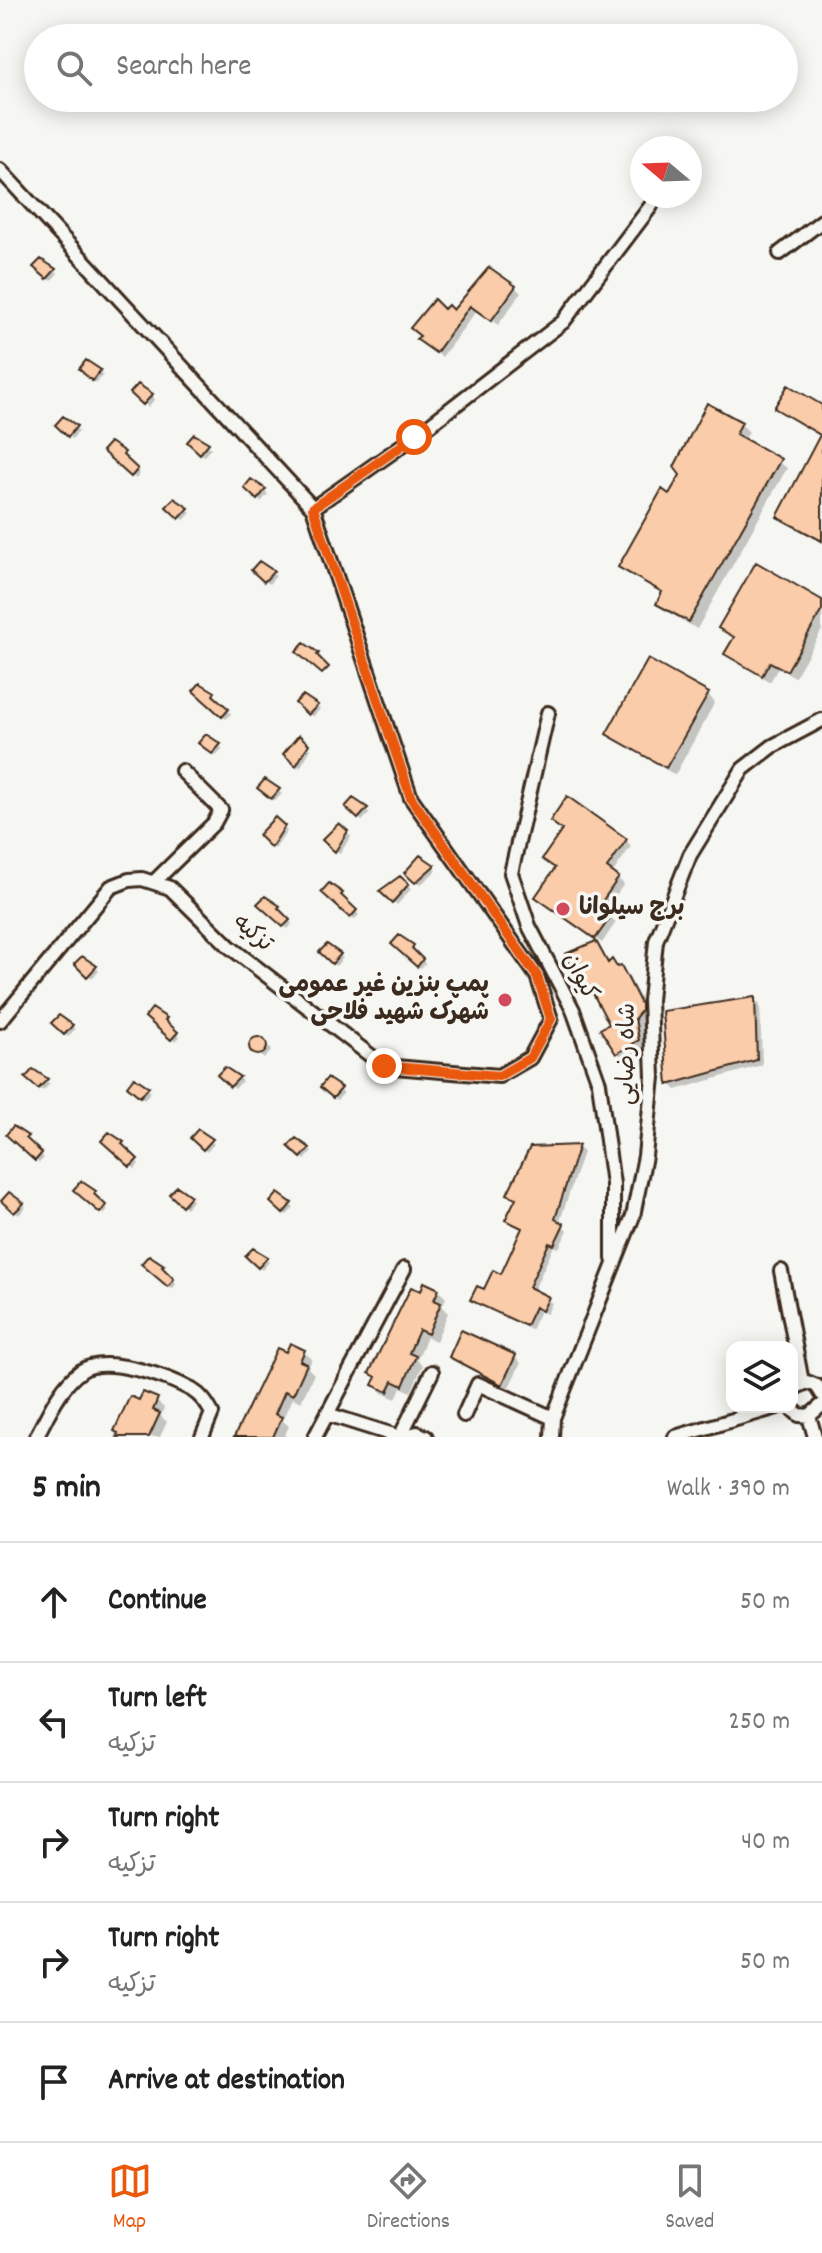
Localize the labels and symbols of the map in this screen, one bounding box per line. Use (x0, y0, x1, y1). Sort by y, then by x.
north arrow (630, 136, 702, 208)
route start (396, 419, 432, 455)
place label: برج سیلوانا (579, 892, 685, 926)
marker: برج سیلوانا (554, 900, 572, 918)
street label: تزکیه (224, 907, 281, 962)
street label: کیوان (553, 947, 605, 1007)
place label: پمپ بنزین غیر عمومی شهرک شهید فلاحی (279, 969, 489, 1031)
marker: پمپ بنزین غیر عمومی شهرک شهید فلاحی (496, 991, 514, 1009)
street label: شاه رضایی (610, 1002, 646, 1106)
route end (366, 1048, 402, 1084)

